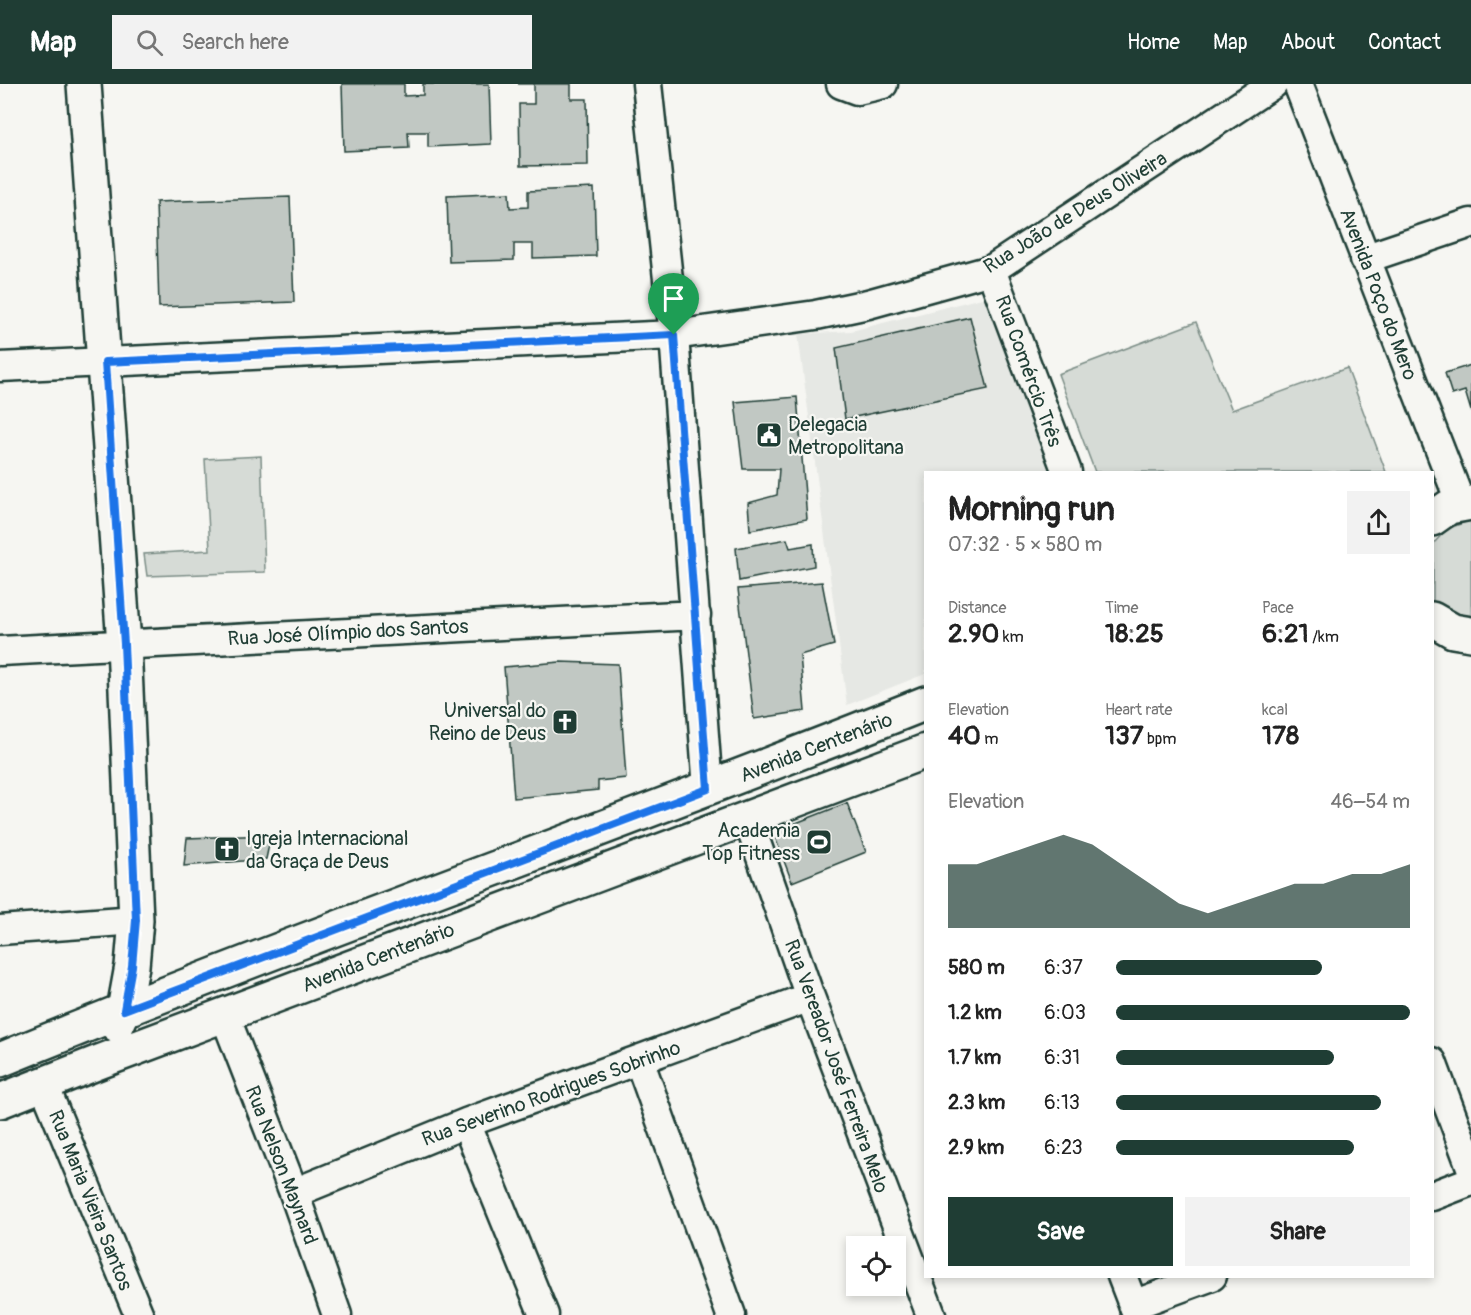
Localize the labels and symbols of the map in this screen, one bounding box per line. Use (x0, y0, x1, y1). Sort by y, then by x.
street label: Rua João de Deus Oliveira (979, 146, 1172, 279)
street label: Avenida Poço do Mero (1334, 205, 1423, 384)
pin (648, 273, 699, 335)
street label: Rua Comércio Três (990, 292, 1068, 450)
place label: Delegacia Metropolitana (788, 412, 904, 460)
public building icon: Delegacia Metropolitana (754, 420, 784, 450)
street label: Rua José Olímpio dos Santos (227, 614, 469, 651)
place label: Universal do Reino de Deus (429, 698, 546, 746)
church icon: Universal do Reino de Deus (550, 707, 580, 737)
street label: Avenida Centenário (736, 707, 896, 788)
place label: Academia Top Fitness (702, 818, 800, 866)
place label: Igreja Internacional da Graça de Deus (246, 826, 409, 874)
sports icon: Academia Top Fitness (804, 827, 834, 857)
church icon: Igreja Internacional da Graça de Deus (212, 834, 242, 864)
street label: Avenida Centenário (298, 917, 458, 998)
street label: Rua Vereador José Ferreira Melo (779, 936, 894, 1197)
street label: Rua Severino Rodrigues Sobrinho (419, 1035, 684, 1152)
street label: Rua Nelson Maynard (240, 1082, 323, 1248)
street label: Rua Maria Vieira Santos (43, 1106, 138, 1294)

